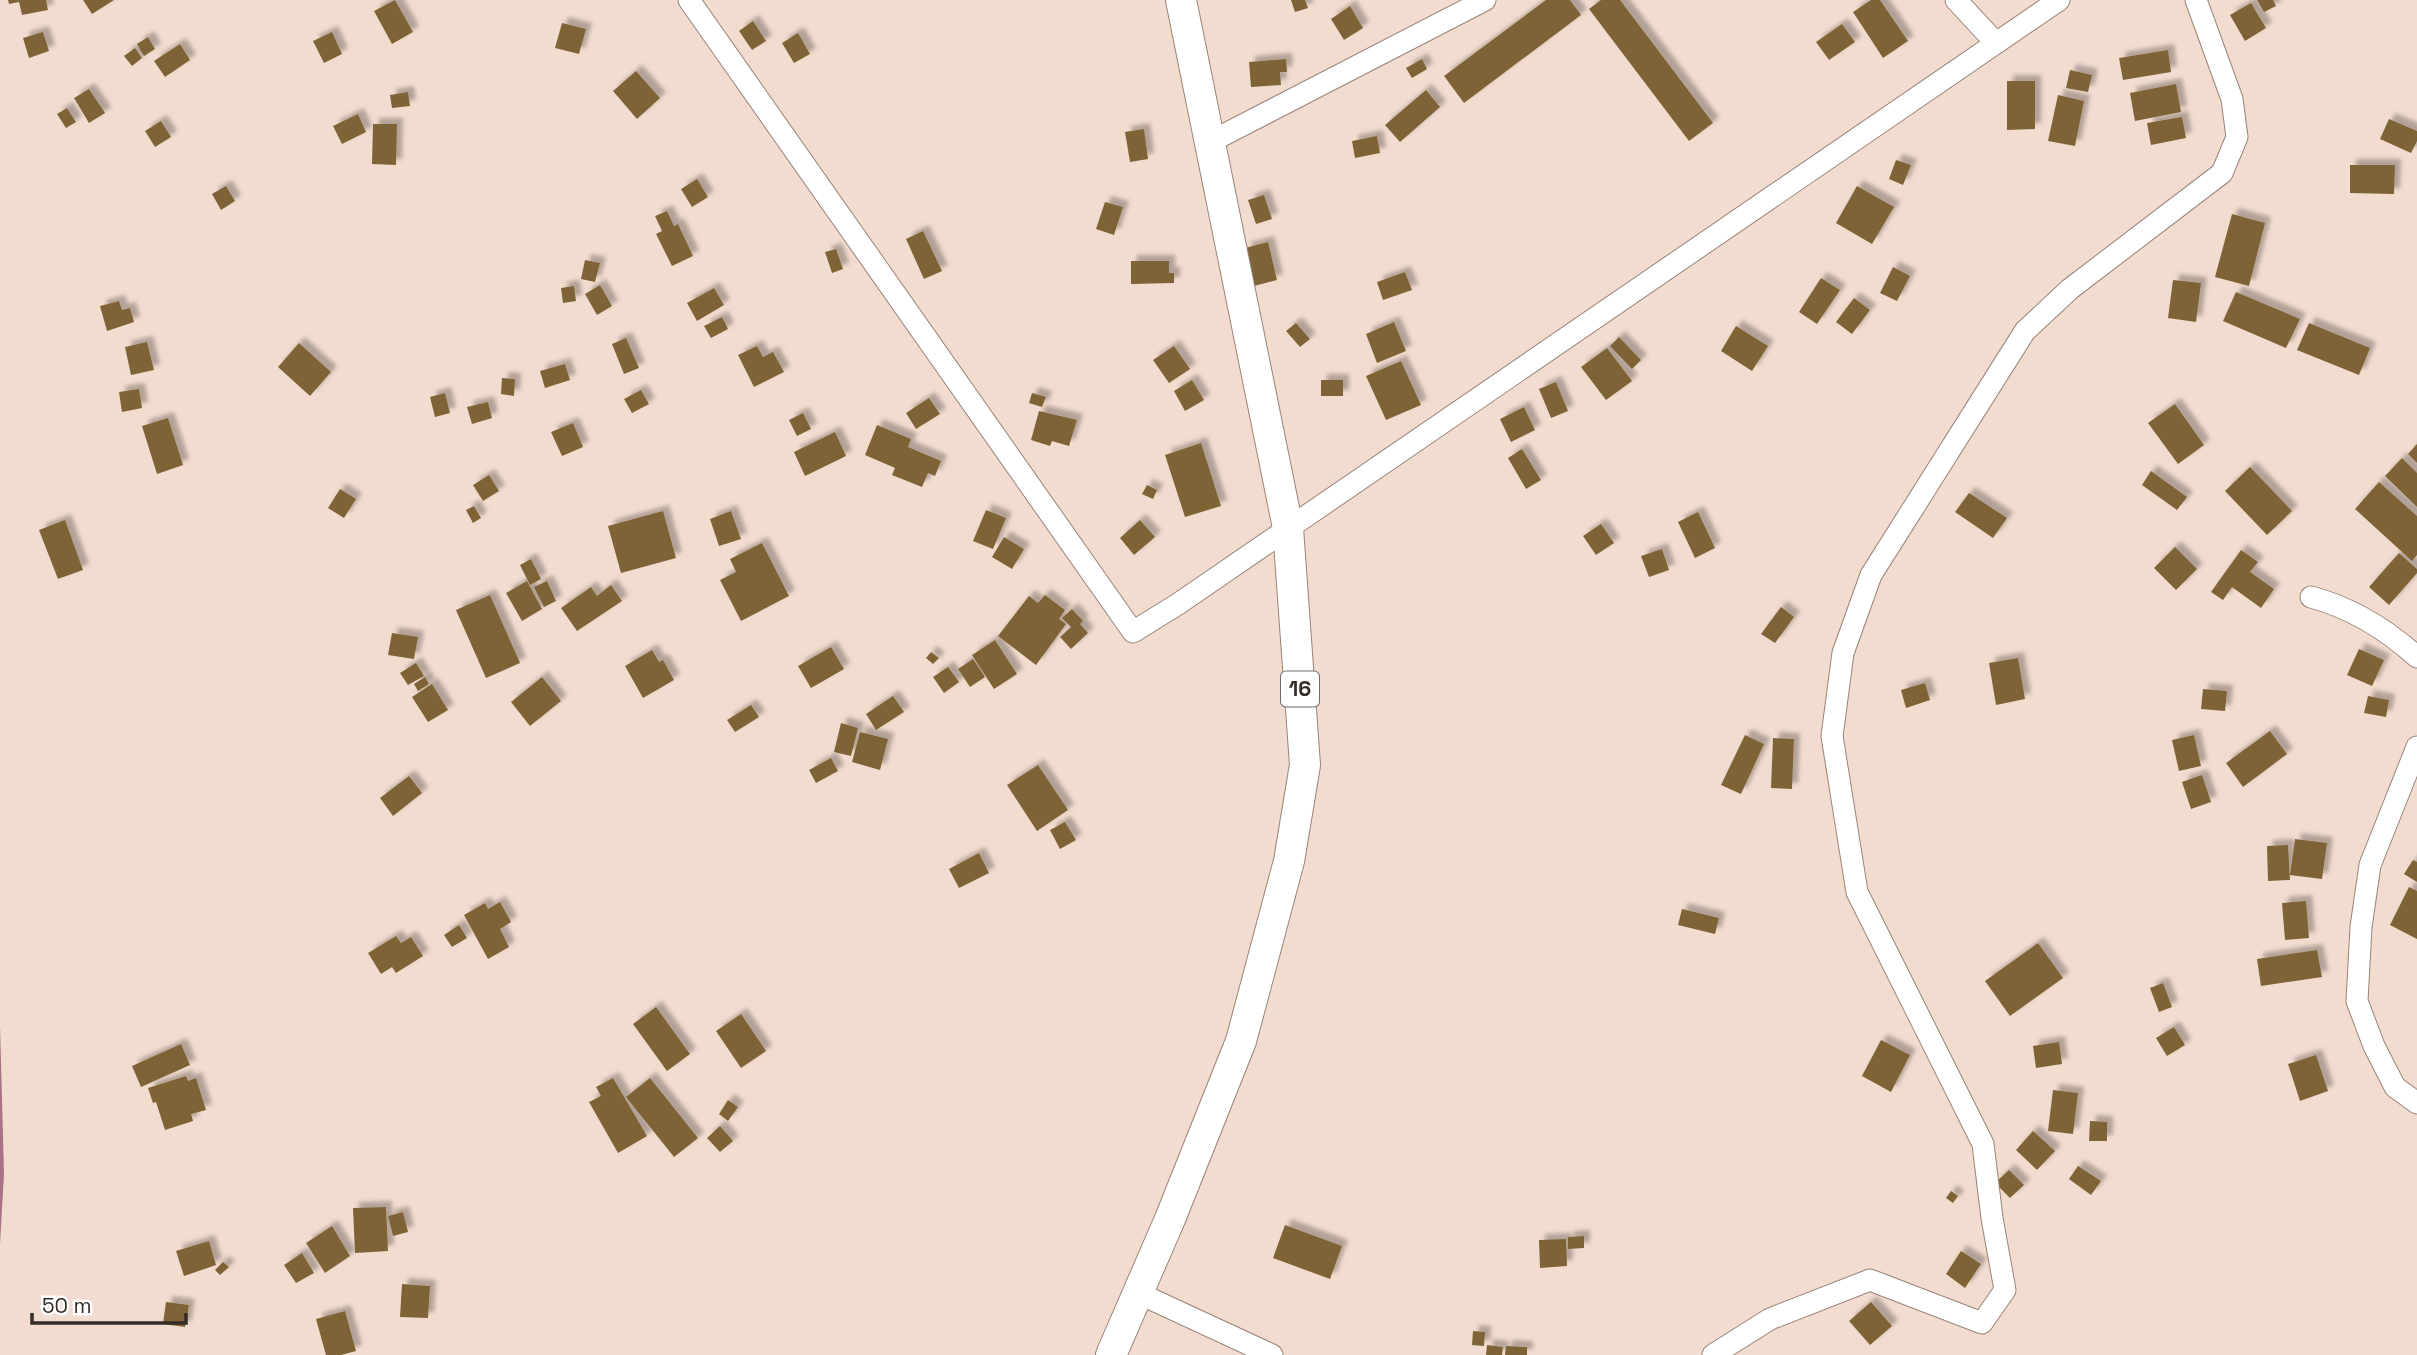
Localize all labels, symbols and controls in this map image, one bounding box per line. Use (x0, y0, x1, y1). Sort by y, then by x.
road number: 16 (1281, 672, 1319, 706)
scale bar (32, 1282, 186, 1326)
text: 50 m (42, 1292, 92, 1319)

